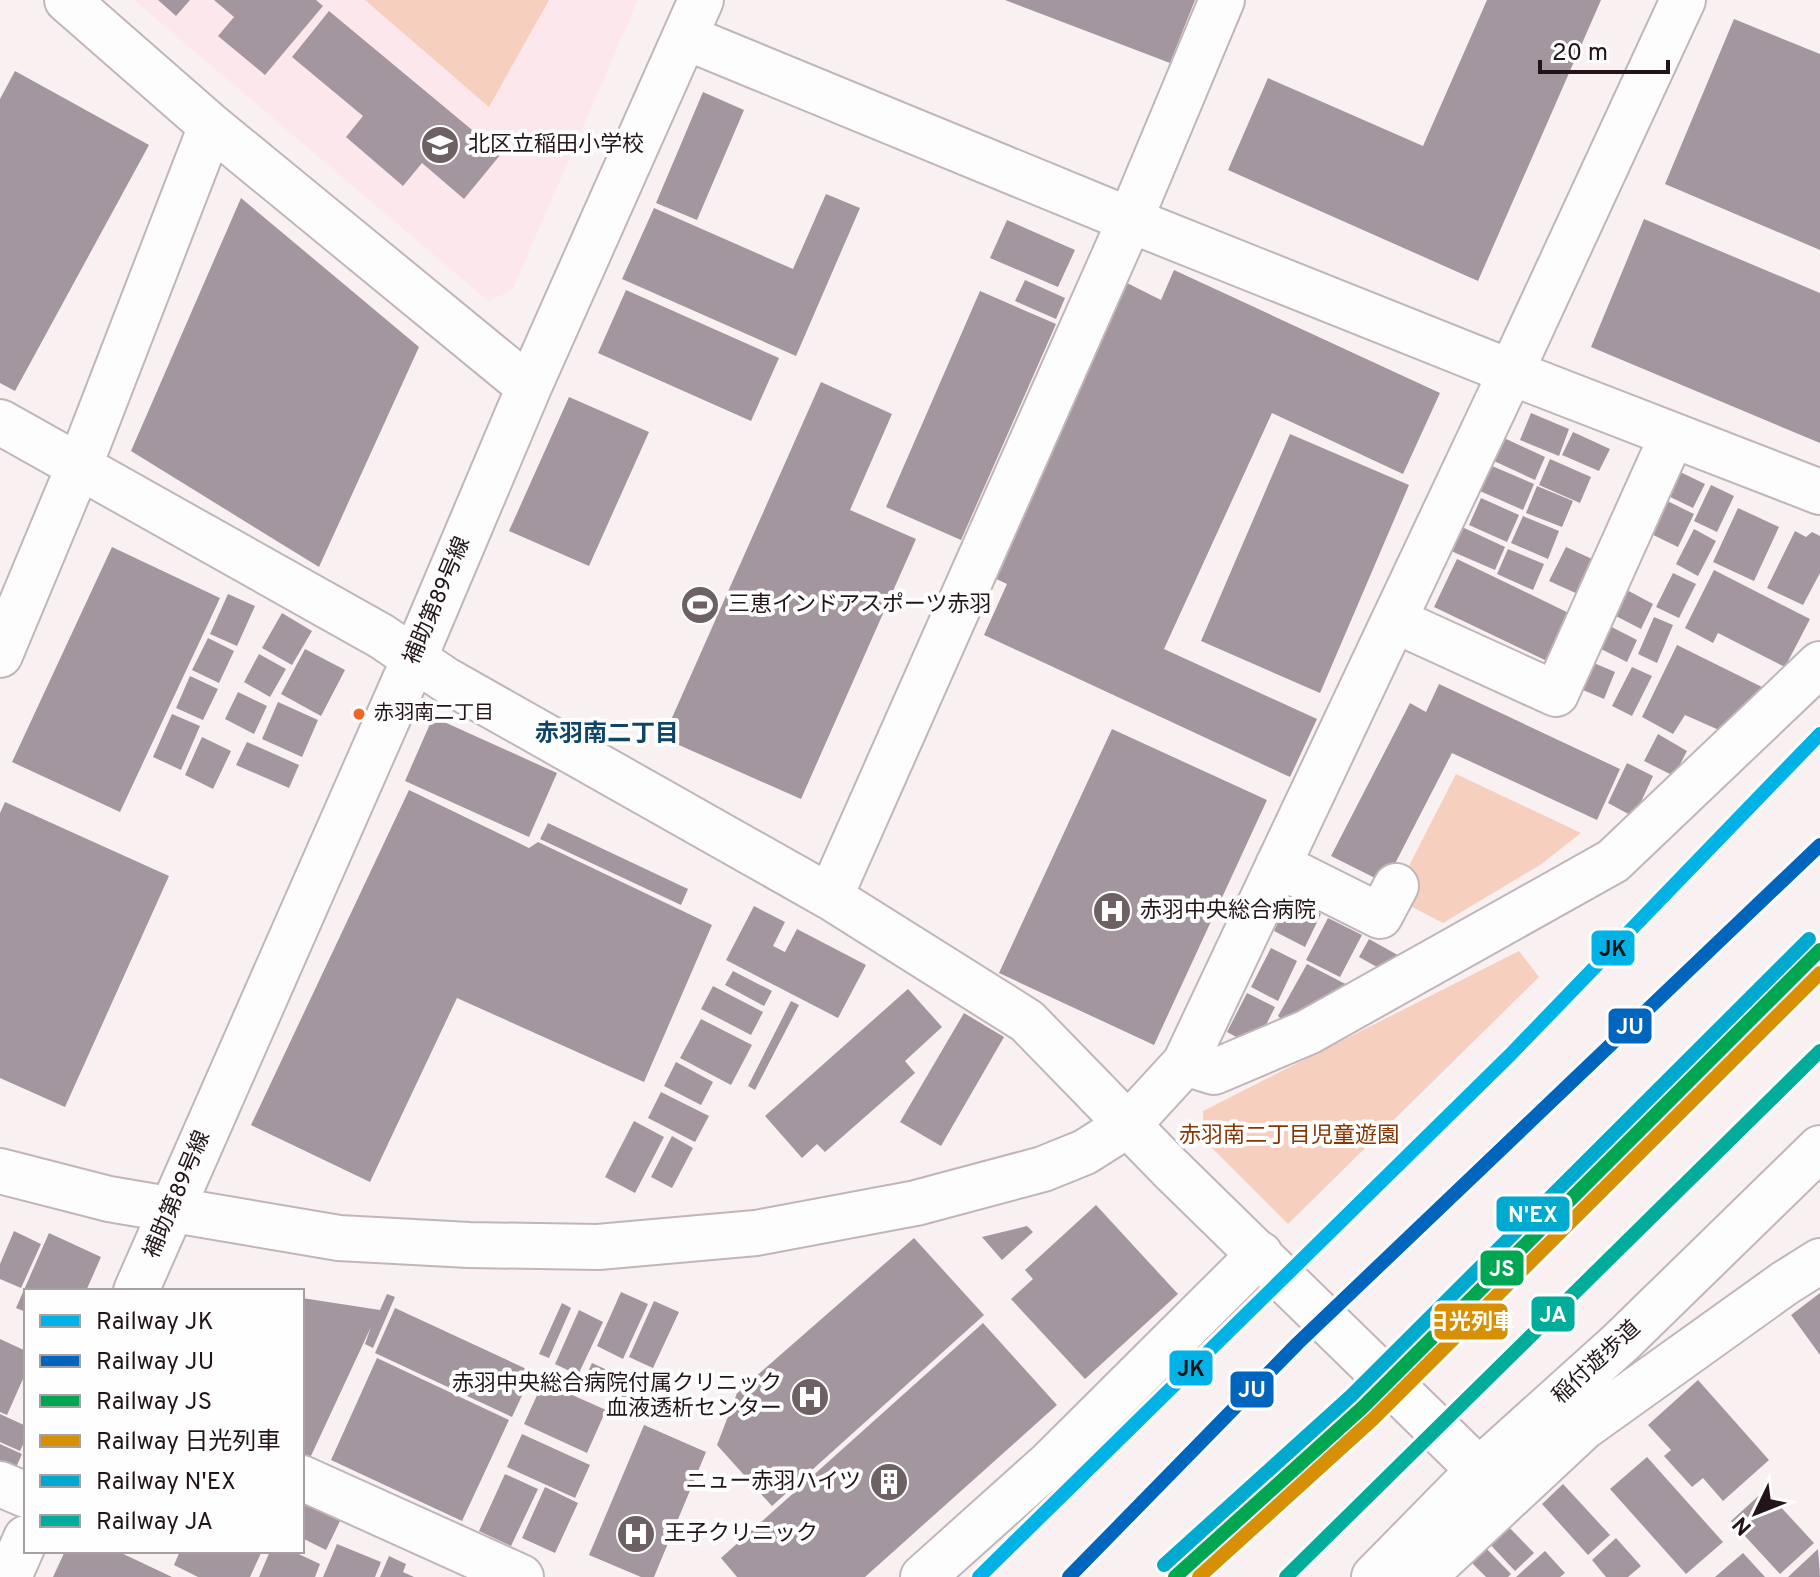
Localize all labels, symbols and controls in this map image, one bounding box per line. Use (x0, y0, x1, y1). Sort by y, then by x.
scale bar (1540, 24, 1668, 74)
text: 20 m (1552, 39, 1608, 69)
school or university icon: 北区立稲田小学校 (419, 124, 461, 166)
place label: 北区立稲田小学校 (468, 132, 644, 159)
street label: 補助第89号線 (399, 533, 477, 669)
sports icon: 三恵インドアスポーツ赤羽 (679, 584, 721, 626)
place label: 三恵インドアスポーツ赤羽 (728, 592, 992, 619)
place label: 赤羽南二丁目 (374, 701, 494, 727)
marker: 赤羽南二丁目 (351, 706, 367, 722)
district label: 赤羽南二丁目 (535, 720, 679, 750)
hospital icon: 赤羽中央総合病院 (1091, 890, 1133, 932)
place label: 赤羽中央総合病院 (1140, 898, 1316, 925)
line badge: JK (1590, 929, 1636, 967)
text: JK (1599, 937, 1627, 964)
line badge: JU (1607, 1007, 1653, 1045)
text: JU (1616, 1015, 1644, 1042)
park label: 赤羽南二丁目児童遊園 (1179, 1123, 1399, 1150)
street label: 補助第89号線 (139, 1127, 217, 1263)
line badge: N'EX (1495, 1195, 1571, 1233)
text: N'EX (1508, 1203, 1558, 1230)
line badge: JS (1479, 1249, 1525, 1287)
text: JS (1489, 1257, 1515, 1284)
legend (24, 1289, 304, 1553)
line badge: JA (1530, 1295, 1576, 1333)
line badge: 日光列車 (1433, 1302, 1509, 1341)
text: JA (1539, 1303, 1567, 1330)
text: Railway JK (96, 1308, 214, 1338)
text: 日光列車 (1427, 1310, 1515, 1337)
street label: 稲付遊歩道 (1548, 1316, 1646, 1410)
text: Railway JU (96, 1348, 214, 1378)
line badge: JK (1168, 1349, 1214, 1387)
text: JK (1177, 1357, 1205, 1384)
line badge: JU (1229, 1370, 1275, 1409)
place label: 赤羽中央総合病院付属クリニック 血液透析センター (452, 1371, 782, 1423)
hospital icon: 赤羽中央総合病院付属クリニック 血液透析センター (789, 1376, 831, 1418)
text: JU (1238, 1378, 1266, 1405)
text: Railway JS (96, 1388, 212, 1418)
text: Railway 日光列車 (96, 1428, 281, 1458)
building icon: ニュー赤羽ハイツ (868, 1461, 910, 1503)
text: Railway N'EX (96, 1468, 236, 1498)
place label: ニュー赤羽ハイツ (685, 1469, 861, 1496)
north arrow (1716, 1473, 1796, 1553)
text: Railway JA (96, 1508, 213, 1538)
text: N (1728, 1510, 1758, 1540)
hospital icon: 王子クリニック (615, 1513, 657, 1555)
place label: 王子クリニック (664, 1521, 818, 1548)

